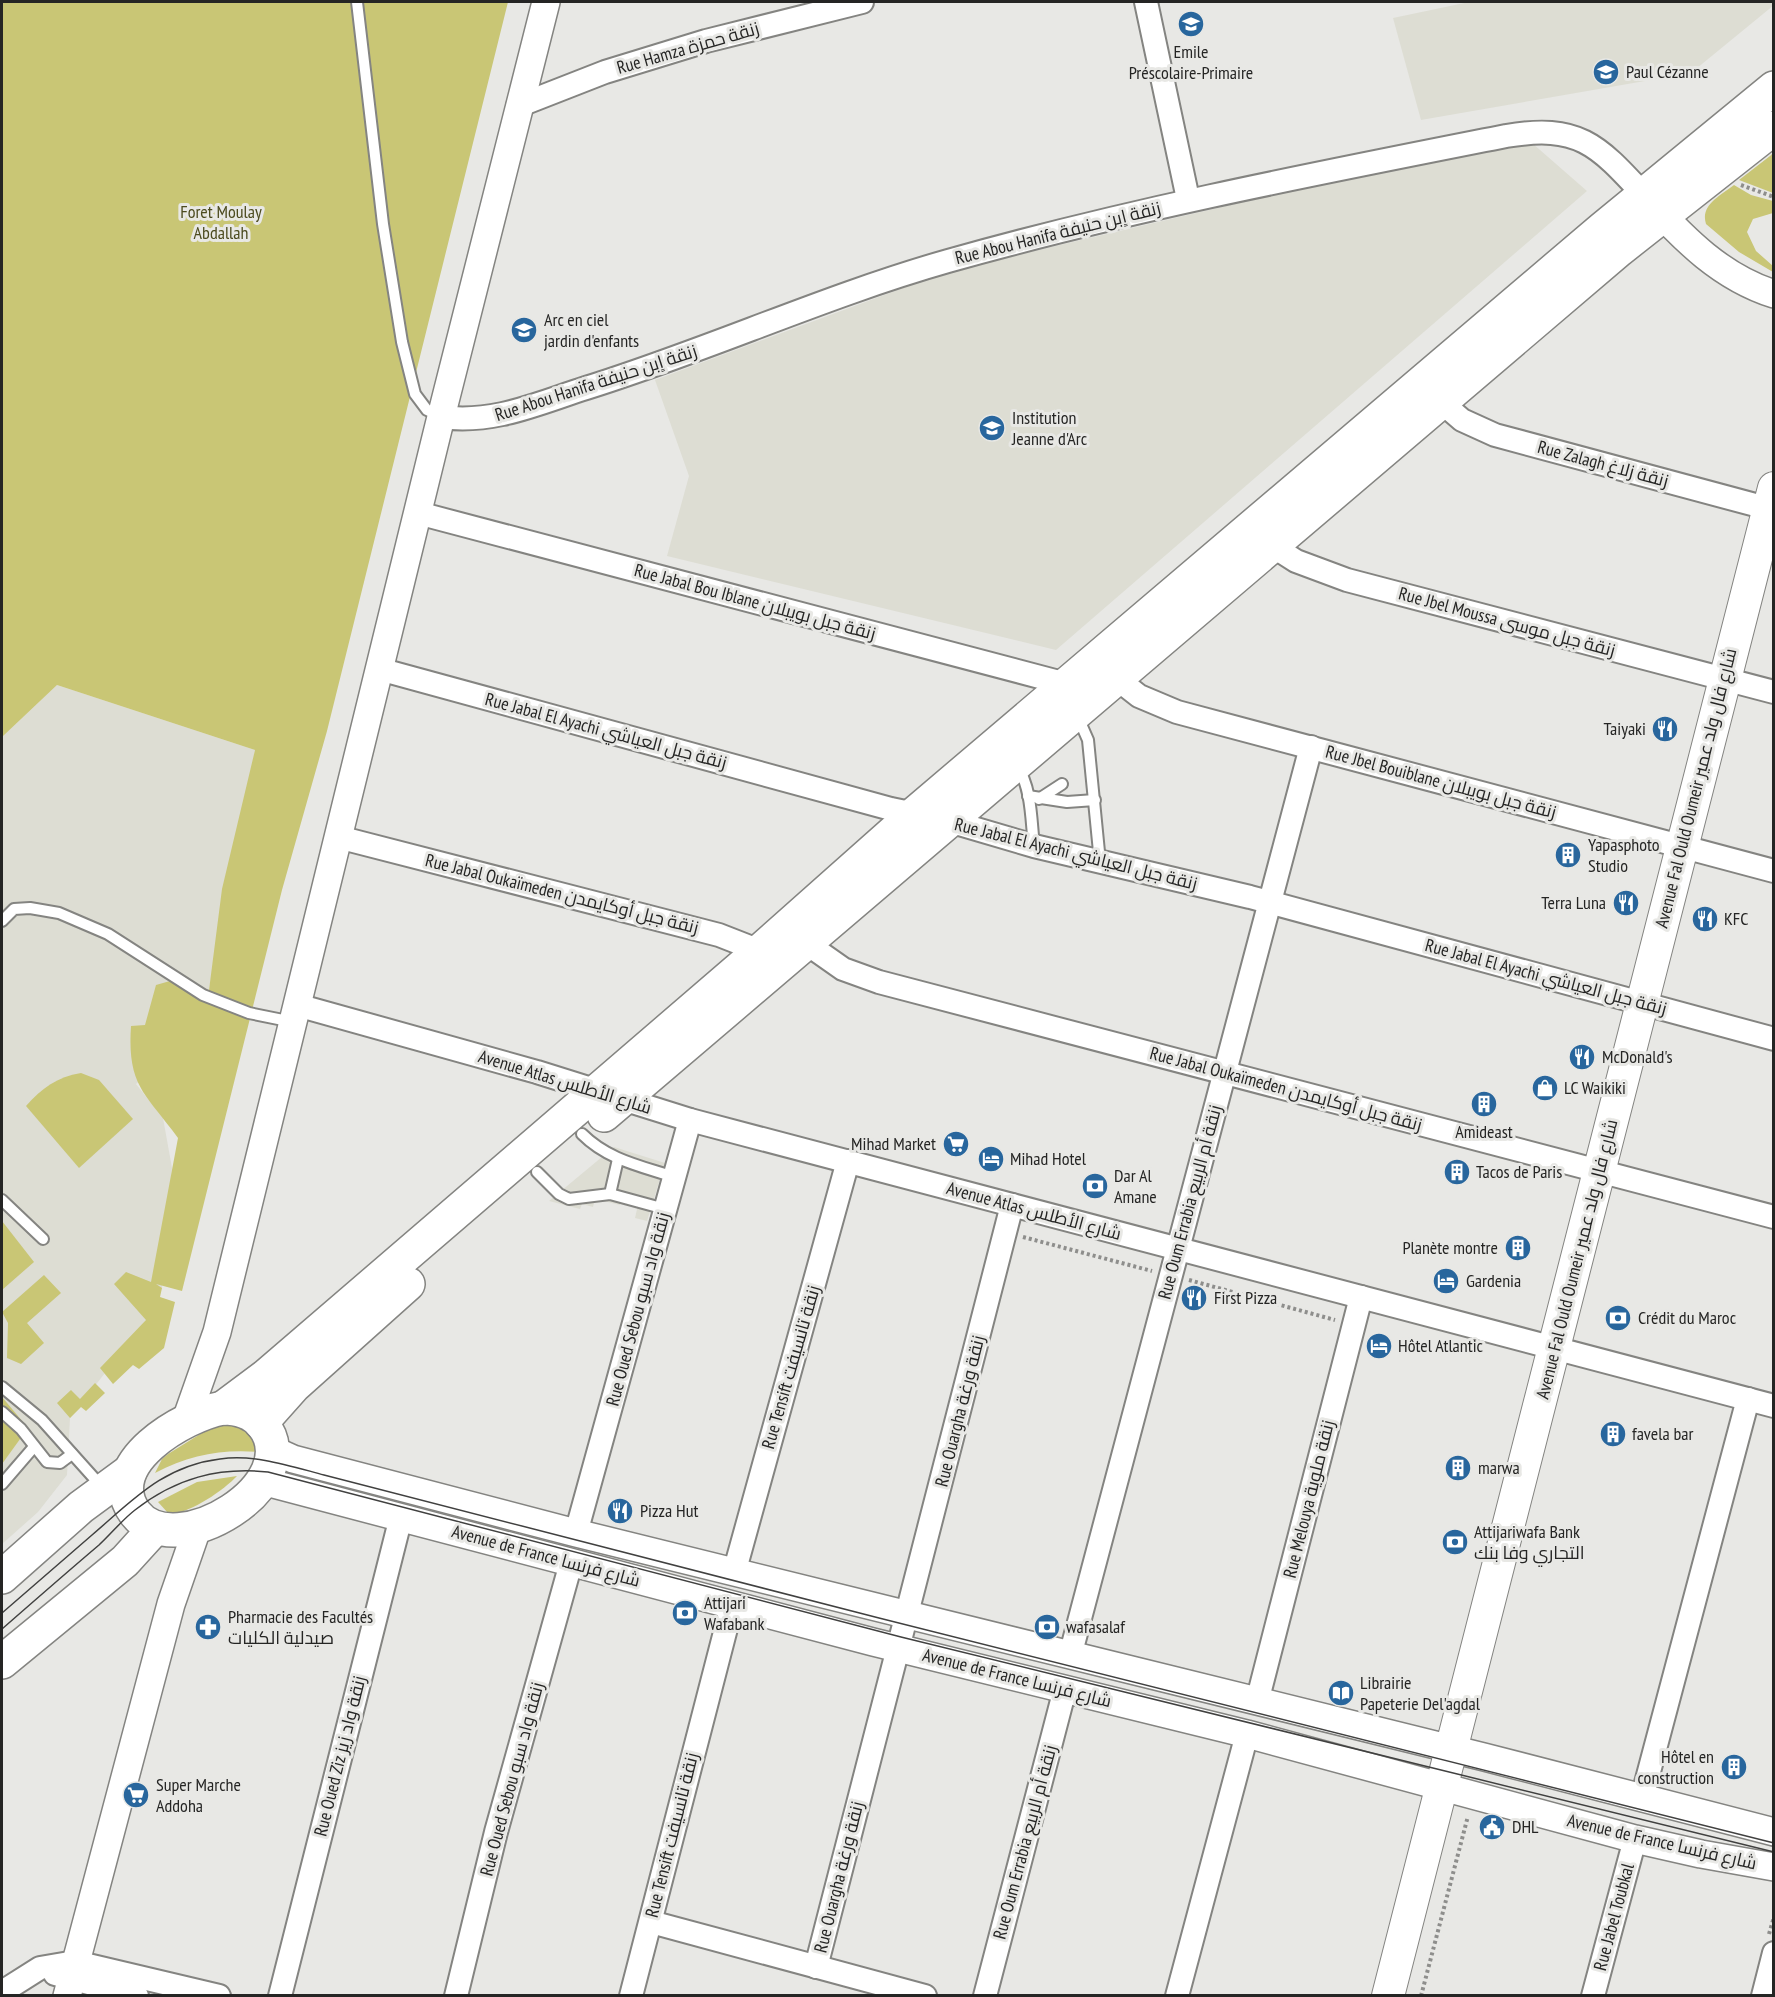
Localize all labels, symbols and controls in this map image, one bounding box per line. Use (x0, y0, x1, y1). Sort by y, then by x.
school or university icon: Emile Préscolaire-Primaire (1176, 9, 1206, 39)
street label: Rue Hamza زنقة حمزة (614, 16, 762, 79)
place label: Emile Préscolaire-Primaire (1129, 40, 1253, 84)
school or university icon: Paul Cézanne (1591, 57, 1621, 87)
place label: Paul Cézanne (1626, 60, 1709, 83)
street label: Rue Abou Hanifa زنقة اٍبن حنيفة (953, 196, 1163, 269)
park label: Foret Moulay Abdallah (180, 200, 262, 244)
place label: Arc en ciel jardin d'enfants (544, 308, 639, 352)
school or university icon: Arc en ciel jardin d'enfants (509, 315, 539, 345)
street label: Rue Abou Hanifa زنقة اٍبن حنيفة (492, 339, 700, 426)
place label: Institution Jeanne d'Arc (1011, 406, 1088, 450)
school or university icon: Institution Jeanne d'Arc (977, 413, 1007, 443)
street label: Rue Zalagh زنقة زلاغ (1535, 435, 1671, 493)
street label: Rue Jabal Bou Iblane زنقة جبل بويبلان (632, 558, 878, 645)
street label: Rue Jbel Moussa زنقة جبل موسى (1396, 581, 1618, 662)
street label: Avenue Fal Ould Oumeir شارع فال ولد عمير (1650, 646, 1742, 930)
street label: Rue Jabal El Ayachi زنقة جبل العياشي (482, 687, 730, 776)
restaurant icon: Taiyaki (1650, 714, 1680, 744)
place label: Taiyaki (1604, 717, 1646, 740)
street label: Rue Jbel Bouiblane زنقة جبل بويبلان (1323, 740, 1559, 823)
street label: Rue Jabal El Ayachi زنقة جبل العياشي (952, 812, 1200, 897)
place label: Yapasphoto Studio (1588, 833, 1660, 877)
building icon: Yapasphoto Studio (1553, 840, 1583, 870)
street label: Rue Jabal Oukaïmeden زنقة جبل أوكايمدن (423, 848, 701, 939)
restaurant icon: Terra Luna (1611, 888, 1641, 918)
place label: Terra Luna (1541, 891, 1606, 914)
restaurant icon: KFC (1690, 904, 1720, 934)
place label: KFC (1724, 907, 1749, 930)
street label: Rue Jabal El Ayachi زنقة جبل العياشي (1422, 933, 1670, 1022)
street label: Rue Jabal Oukaïmeden زنقة جبل أوكايمدن (1147, 1041, 1425, 1136)
restaurant icon: McDonald's (1567, 1042, 1597, 1072)
street label: Avenue Atlas شارع الأطلس (476, 1044, 654, 1120)
place label: McDonald's (1602, 1045, 1673, 1068)
shop icon: LC Waikiki (1530, 1073, 1560, 1103)
place label: LC Waikiki (1564, 1076, 1626, 1099)
building icon: Amideast (1469, 1089, 1499, 1119)
street label: Rue Oum Errabia زنقة أم الربيع (1152, 1102, 1228, 1302)
street label: Avenue Fal Ould Oumeir شارع فال ولد عمير (1531, 1117, 1623, 1401)
place label: Amideast (1455, 1120, 1513, 1143)
supermarket icon: Mihad Market (941, 1129, 971, 1159)
place label: Mihad Market (851, 1132, 936, 1155)
hotel icon: Mihad Hotel (976, 1144, 1006, 1174)
place label: Mihad Hotel (1010, 1147, 1087, 1170)
building icon: Tacos de Paris (1442, 1157, 1472, 1187)
place label: Tacos de Paris (1476, 1160, 1562, 1183)
place label: Dar Al Amane (1114, 1164, 1157, 1208)
bank icon: Dar Al Amane (1080, 1171, 1110, 1201)
street label: Avenue Atlas شارع الأطلس (944, 1176, 1124, 1246)
street label: Rue Oued Sebou زنقة واد سبو (601, 1209, 674, 1408)
building icon: Planète montre (1503, 1233, 1533, 1263)
place label: Planète montre (1402, 1236, 1498, 1259)
hotel icon: Gardenia (1431, 1266, 1461, 1296)
place label: Gardenia (1466, 1269, 1521, 1292)
street label: Rue Tensift زنقة تانسيفت (756, 1282, 825, 1451)
restaurant icon: First Pizza (1179, 1283, 1209, 1313)
place label: First Pizza (1214, 1286, 1277, 1309)
bank icon: Crédit du Maroc (1603, 1303, 1633, 1333)
place label: Crédit du Maroc (1638, 1306, 1737, 1329)
hotel icon: Hôtel Atlantic (1364, 1331, 1394, 1361)
street label: Rue Ouargha زنقة ورغة (930, 1333, 989, 1489)
place label: Hôtel Atlantic (1398, 1334, 1484, 1357)
street label: Rue Melouya زنقة ملوية (1278, 1417, 1339, 1580)
building icon: favela bar (1598, 1419, 1628, 1449)
place label: favela bar (1632, 1422, 1693, 1445)
building icon: marwa (1443, 1453, 1473, 1483)
place label: marwa (1478, 1456, 1520, 1479)
restaurant icon: Pizza Hut (605, 1496, 635, 1526)
place label: Pizza Hut (640, 1499, 698, 1522)
street label: Avenue de France شارع فرنسا (449, 1519, 643, 1593)
place label: Attijariwafa Bank التجاري وفا بنك (1474, 1520, 1585, 1567)
bank icon: Attijariwafa Bank التجاري وفا بنك (1440, 1527, 1470, 1557)
place label: Attijari Wafabank (704, 1591, 764, 1635)
bank icon: Attijari Wafabank (670, 1598, 700, 1628)
place label: Pharmacie des Facultés صيدلية الكليات (228, 1605, 373, 1649)
pharmacy icon: Pharmacie des Facultés صيدلية الكليات (193, 1612, 223, 1642)
bank icon: wafasalaf (1032, 1612, 1062, 1642)
place label: wafasalaf (1066, 1615, 1126, 1638)
street label: Avenue de France شارع فرنسا (920, 1643, 1114, 1713)
place label: Librairie Papeterie Del'agdal (1360, 1671, 1481, 1715)
street label: Rue Oued Ziz زنقة واد زيز (308, 1673, 371, 1839)
library icon: Librairie Papeterie Del'agdal (1326, 1678, 1356, 1708)
street label: Rue Oued Sebou زنقة واد سبو (475, 1679, 548, 1878)
street label: Rue Oum Errabia زنقة أم الربيع (987, 1742, 1063, 1942)
place label: Hôtel en construction (1638, 1745, 1714, 1789)
street label: Rue Tensift زنقة تانسيفت (640, 1750, 703, 1920)
building icon: Hôtel en construction (1719, 1752, 1749, 1782)
place label: Super Marche Addoha (156, 1773, 241, 1817)
supermarket icon: Super Marche Addoha (121, 1780, 151, 1810)
street label: Rue Ouargha زنقة ورغة (809, 1799, 868, 1955)
street label: Avenue de France شارع فرنسا (1565, 1809, 1759, 1875)
public building icon: DHL (1477, 1812, 1507, 1842)
place label: DHL (1512, 1815, 1539, 1838)
street label: Rue Jabel Toubkal (1588, 1860, 1639, 1973)

